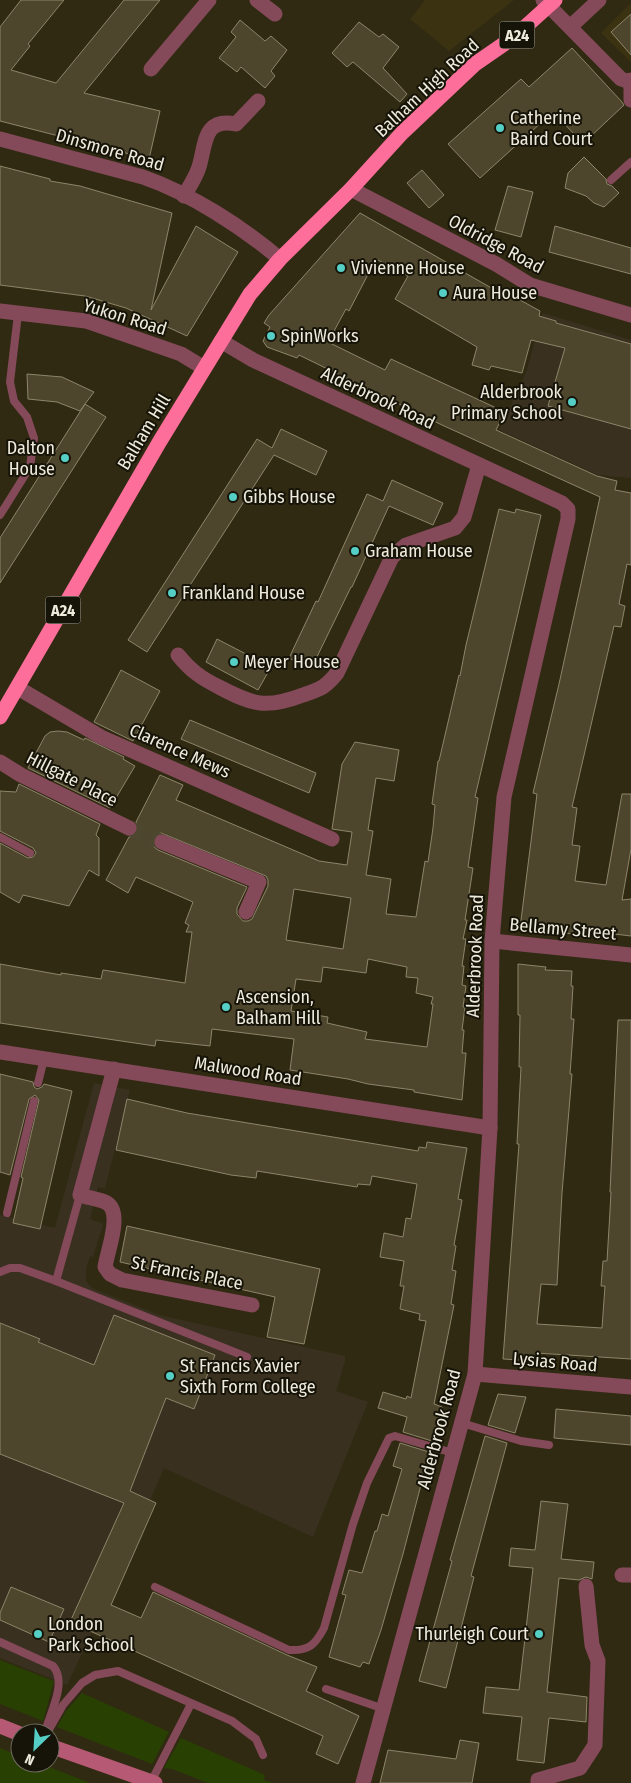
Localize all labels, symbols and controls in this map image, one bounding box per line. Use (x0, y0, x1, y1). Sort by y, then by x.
road number: A24 (500, 22, 534, 48)
street label: Balham High Road (370, 34, 484, 142)
place label: Catherine Baird Court (510, 107, 593, 150)
marker: Catherine Baird Court (494, 122, 506, 134)
street label: Dinsmore Road (53, 124, 167, 176)
street label: Oldridge Road (445, 210, 547, 278)
place label: Vivienne House (351, 257, 465, 279)
marker: Vivienne House (335, 262, 347, 274)
place label: Aura House (453, 282, 537, 304)
marker: Aura House (437, 287, 449, 299)
street label: Yukon Road (81, 294, 169, 340)
place label: SpinWorks (281, 325, 359, 347)
marker: SpinWorks (265, 330, 277, 342)
street label: Alderbrook Road (318, 362, 438, 434)
place label: Alderbrook Primary School (451, 381, 563, 424)
street label: Balham Hill (113, 390, 175, 474)
marker: Alderbrook Primary School (566, 396, 578, 408)
place label: Dalton House (7, 437, 55, 480)
marker: Dalton House (59, 452, 71, 464)
place label: Gibbs House (243, 486, 335, 508)
marker: Gibbs House (227, 491, 239, 503)
place label: Graham House (365, 540, 473, 562)
marker: Graham House (349, 545, 361, 557)
place label: Frankland House (182, 582, 305, 604)
marker: Frankland House (166, 587, 178, 599)
road number: A24 (46, 596, 80, 624)
place label: Meyer House (244, 651, 339, 673)
marker: Meyer House (228, 656, 240, 668)
street label: Clarence Mews (126, 719, 234, 783)
street label: Hillgate Place (23, 747, 121, 811)
street label: Alderbrook Road (462, 894, 488, 1018)
street label: Bellamy Street (509, 913, 617, 945)
place label: Ascension, Balham Hill (236, 986, 321, 1029)
marker: Ascension, Balham Hill (220, 1001, 232, 1013)
street label: Malwood Road (193, 1052, 303, 1090)
street label: St Francis Place (129, 1251, 245, 1295)
street label: Lysias Road (512, 1347, 598, 1377)
place label: St Francis Xavier Sixth Form College (180, 1355, 316, 1398)
street label: Alderbrook Road (412, 1367, 466, 1491)
marker: St Francis Xavier Sixth Form College (164, 1370, 176, 1382)
place label: London Park School (48, 1613, 134, 1656)
place label: Thurleigh Court (415, 1623, 529, 1645)
marker: London Park School (32, 1628, 44, 1640)
marker: Thurleigh Court (533, 1628, 545, 1640)
north arrow (10, 1723, 60, 1773)
text: N (22, 1750, 37, 1769)

